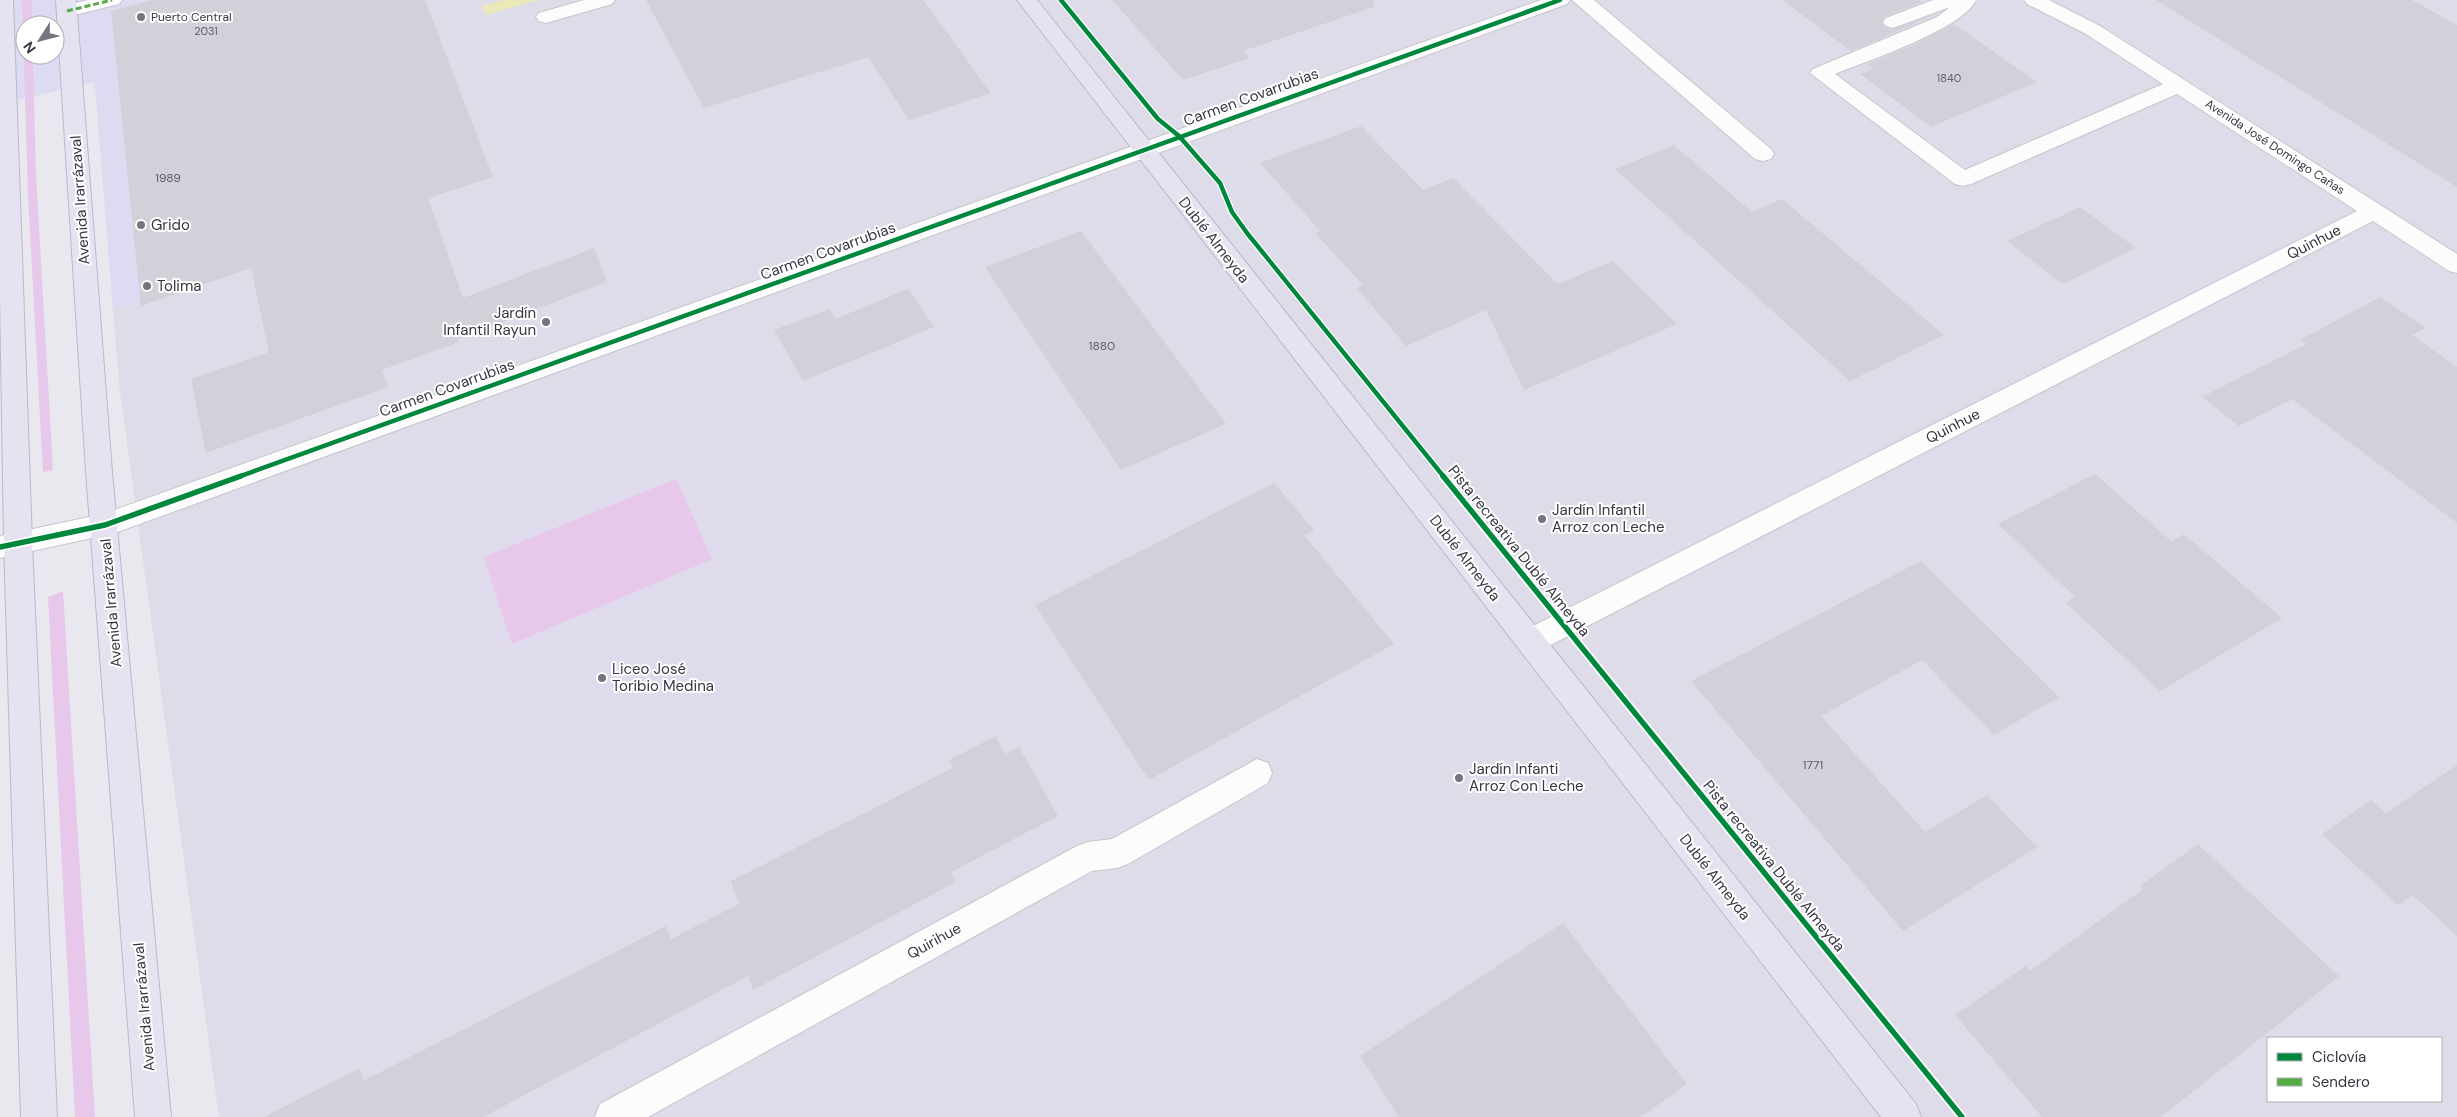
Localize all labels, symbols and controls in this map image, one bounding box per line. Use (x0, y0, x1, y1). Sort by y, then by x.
place label: Puerto Central (151, 9, 232, 25)
marker: Puerto Central (135, 11, 147, 23)
north arrow (15, 15, 65, 65)
house number: 2031 (194, 24, 218, 38)
text: N (19, 38, 40, 57)
street label: Carmen Covarrubias (1181, 63, 1321, 131)
house number: 1840 (1937, 71, 1961, 85)
street label: Avenida José Domingo Cañas (2202, 96, 2348, 198)
street label: Avenida Irarrázaval (66, 135, 94, 265)
house number: 1989 (155, 170, 181, 186)
street label: Dublé Almeyda (1174, 193, 1254, 287)
place label: Grido (151, 215, 190, 235)
street label: Carmen Covarrubias (758, 217, 898, 285)
marker: Grido (135, 219, 147, 231)
street label: Quinhue (2284, 220, 2344, 264)
place label: Tolima (157, 276, 201, 296)
marker: Tolima (141, 280, 153, 292)
place label: Jardín Infantil Rayun (443, 303, 536, 340)
marker: Jardín Infantil Rayun (540, 316, 552, 328)
house number: 1880 (1089, 338, 1115, 354)
street label: Carmen Covarrubias (377, 354, 517, 422)
street label: Quinhue (1923, 404, 1983, 448)
street label: Pista recreativa Dublé Almeyda (1444, 462, 1594, 640)
place label: Jardín Infantil Arroz con Leche (1552, 500, 1664, 537)
street label: Dublé Almeyda (1426, 511, 1504, 605)
marker: Jardín Infantil Arroz con Leche (1536, 513, 1548, 525)
street label: Avenida Irarrázaval (95, 538, 127, 668)
place label: Liceo José Toribio Medina (612, 659, 714, 696)
marker: Liceo José Toribio Medina (596, 672, 608, 684)
house number: 1771 (1803, 757, 1823, 773)
place label: Jardín Infanti Arroz Con Leche (1469, 759, 1584, 796)
marker: Jardín Infanti Arroz Con Leche (1453, 772, 1465, 784)
street label: Pista recreativa Dublé Almeyda (1699, 777, 1849, 955)
street label: Dublé Almeyda (1676, 830, 1754, 924)
street label: Quirihue (903, 918, 965, 964)
street label: Avenida Irarrázaval (128, 942, 160, 1072)
legend (2267, 1037, 2442, 1102)
text: Ciclovía (2312, 1047, 2366, 1067)
text: Sendero (2312, 1072, 2370, 1092)

